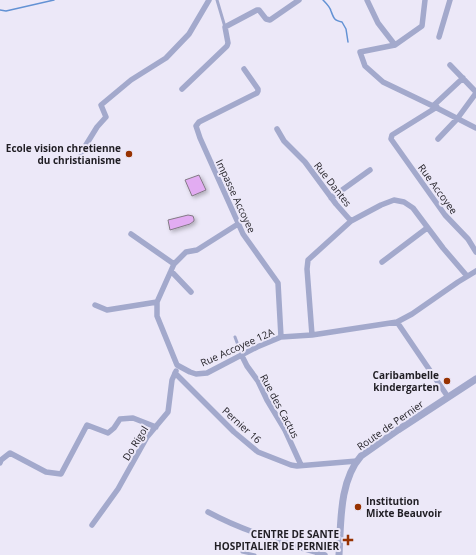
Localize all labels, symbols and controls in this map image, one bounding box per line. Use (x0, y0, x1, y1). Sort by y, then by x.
place label: Ecole vision chretienne du christianisme (6, 141, 121, 167)
marker: Ecole vision chretienne du christianisme (124, 149, 134, 159)
street label: Impasse Accoyee (213, 157, 259, 235)
street label: Rue Dantes (311, 159, 355, 210)
street label: Rue Accoyee (415, 161, 461, 217)
street label: Rue Accoyee 12A (198, 324, 277, 369)
place label: Caribambelle kindergarten (373, 368, 439, 394)
street label: Rue des Cactus (257, 371, 303, 441)
marker: Caribambelle kindergarten (442, 376, 452, 386)
street label: Route de Pernier (354, 397, 426, 453)
street label: Pernier 16 (219, 404, 265, 446)
street label: Do Rigol (119, 423, 151, 463)
place label: Institution Mixte Beauvoir (366, 494, 442, 520)
marker: Institution Mixte Beauvoir (353, 502, 363, 512)
place label: CENTRE DE SANTE HOSPITALIER DE PERNIER (214, 527, 339, 553)
marker: CENTRE DE SANTE HOSPITALIER DE PERNIER (342, 534, 354, 546)

